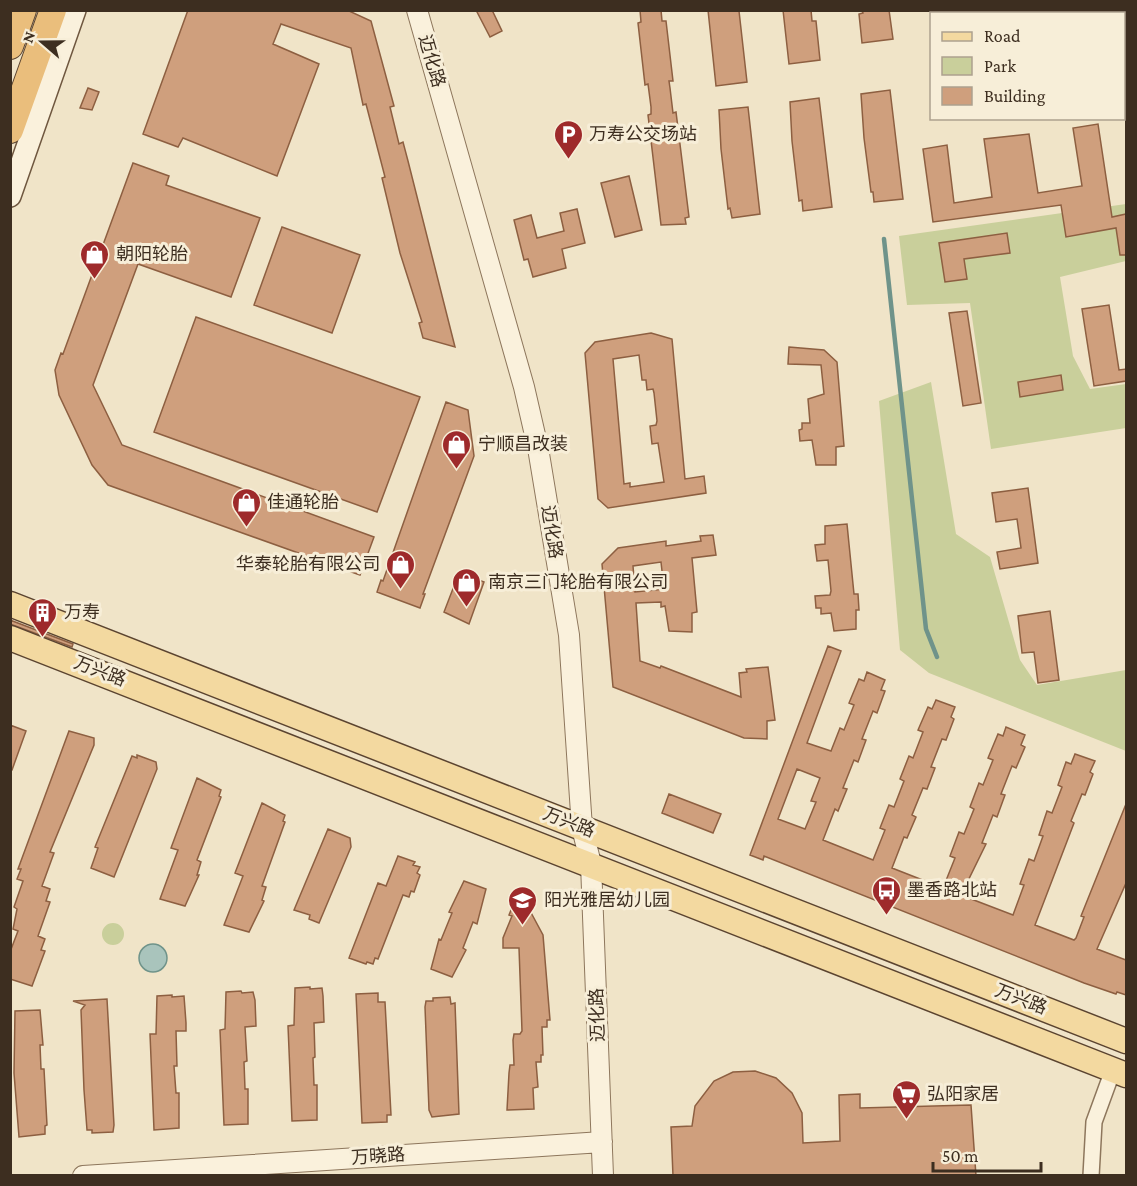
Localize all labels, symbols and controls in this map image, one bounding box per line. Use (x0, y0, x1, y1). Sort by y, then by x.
north arrow (12, 12, 72, 72)
legend (930, 12, 1125, 120)
text: Road (984, 26, 1021, 46)
text: N (19, 29, 38, 45)
street label: 迈化路 (415, 32, 449, 90)
text: Park (984, 56, 1016, 76)
text: Building (984, 86, 1046, 106)
parking icon: 万寿公交场站 (552, 118, 584, 160)
place label: 万寿公交场站 (589, 124, 697, 144)
shop icon: 朝阳轮胎 (79, 238, 111, 280)
place label: 朝阳轮胎 (116, 244, 188, 264)
shop icon: 宁顺昌改装 (441, 428, 473, 470)
place label: 宁顺昌改装 (478, 434, 568, 454)
shop icon: 佳通轮胎 (230, 486, 262, 528)
place label: 佳通轮胎 (267, 492, 339, 512)
street label: 迈化路 (538, 504, 566, 560)
shop icon: 华泰轮胎有限公司 (385, 548, 417, 590)
place label: 华泰轮胎有限公司 (236, 554, 380, 574)
shop icon: 南京三门轮胎有限公司 (451, 566, 483, 608)
place label: 南京三门轮胎有限公司 (488, 572, 668, 592)
building icon: 万寿 (27, 596, 59, 638)
place label: 万寿 (64, 602, 100, 622)
street label: 万兴路 (71, 652, 129, 690)
street label: 万兴路 (540, 803, 598, 841)
bus stop icon: 墨香路北站 (870, 874, 902, 916)
place label: 墨香路北站 (907, 880, 997, 900)
school or university icon: 阳光雅居幼儿园 (507, 884, 539, 926)
place label: 阳光雅居幼儿园 (544, 890, 670, 910)
street label: 万兴路 (992, 980, 1050, 1018)
street label: 迈化路 (586, 988, 608, 1042)
supermarket icon: 弘阳家居 (890, 1078, 922, 1120)
place label: 弘阳家居 (927, 1084, 999, 1104)
scale bar (933, 1135, 1041, 1173)
street label: 万晓路 (350, 1144, 406, 1168)
text: 50 m (942, 1146, 979, 1166)

